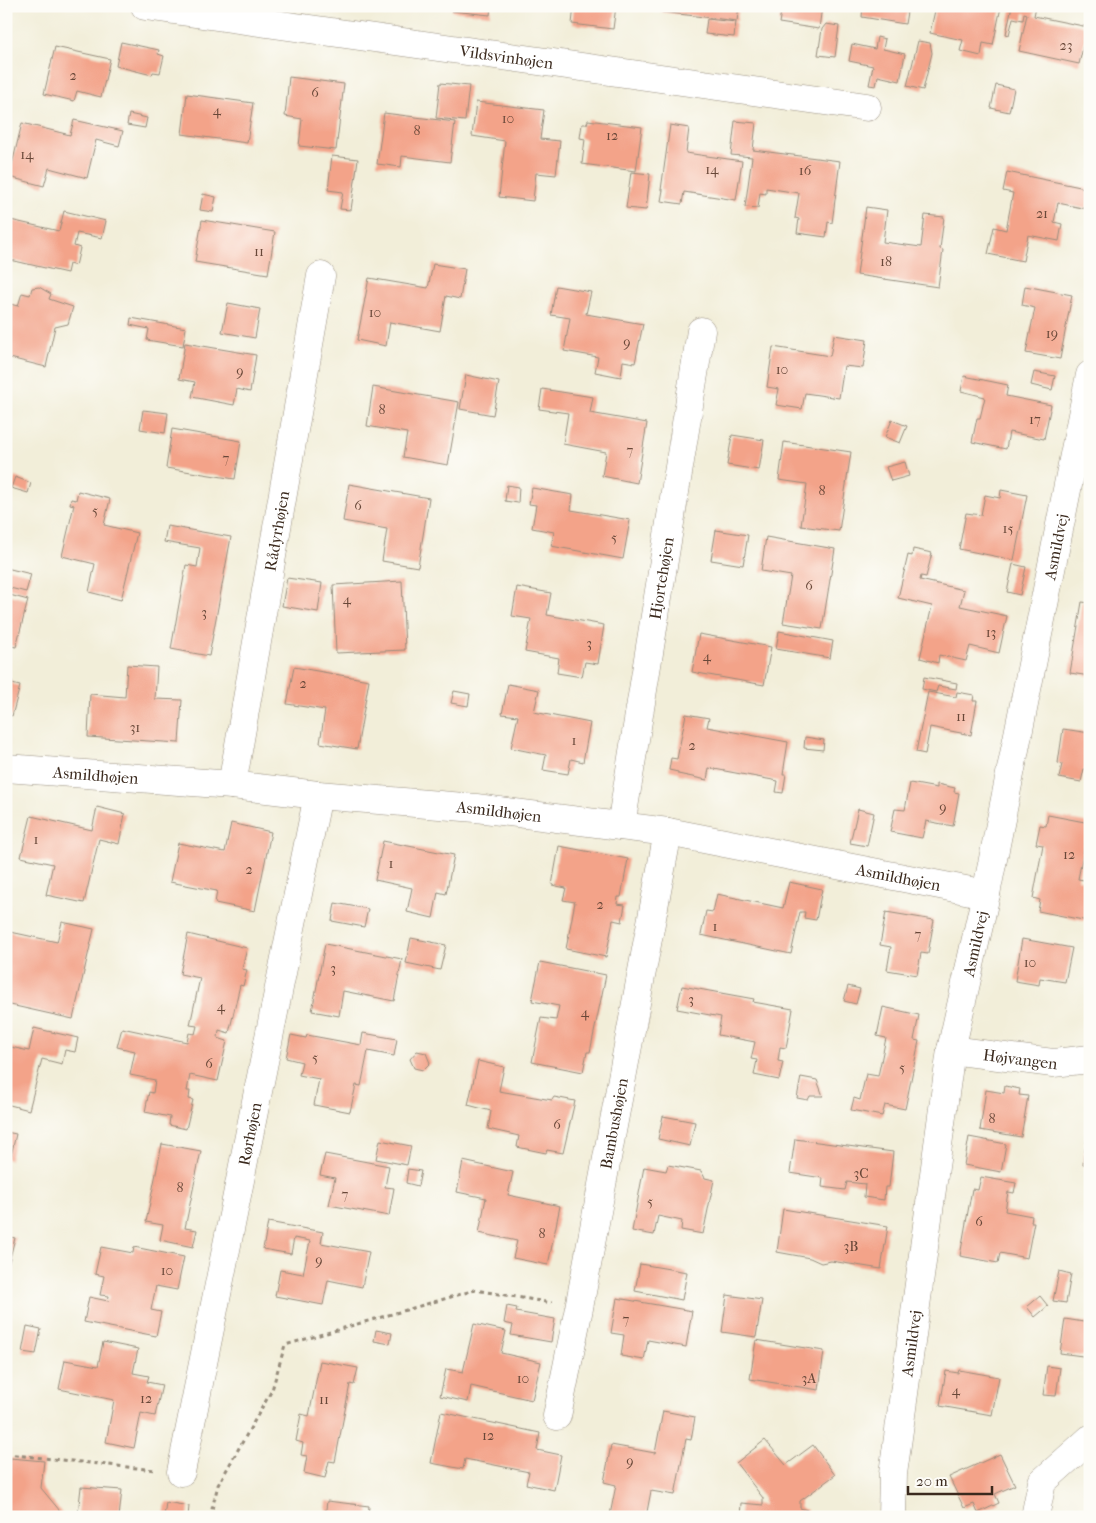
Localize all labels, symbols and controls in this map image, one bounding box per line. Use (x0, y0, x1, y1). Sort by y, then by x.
house number: 23 (1060, 37, 1072, 54)
street label: Vildsvinhøjen (457, 40, 555, 73)
house number: 2 (69, 67, 77, 84)
house number: 6 (311, 84, 319, 101)
house number: 4 (213, 102, 222, 119)
house number: 10 (502, 110, 514, 127)
house number: 8 (413, 122, 421, 139)
house number: 12 (606, 127, 618, 144)
house number: 14 (20, 146, 34, 163)
house number: 14 (705, 161, 719, 178)
house number: 16 (799, 162, 812, 179)
house number: 21 (1036, 205, 1048, 222)
house number: 11 (254, 243, 264, 260)
house number: 18 (880, 253, 892, 270)
house number: 10 (369, 304, 381, 321)
house number: 19 (1046, 325, 1058, 342)
house number: 9 (623, 334, 631, 351)
house number: 10 (776, 361, 788, 378)
house number: 9 (236, 363, 244, 380)
house number: 8 (378, 401, 386, 418)
house number: 17 (1029, 411, 1041, 428)
house number: 7 (627, 442, 634, 459)
house number: 7 (223, 450, 230, 467)
house number: 8 (818, 482, 826, 499)
street label: Rådyrhøjen (260, 489, 293, 572)
house number: 6 (354, 497, 362, 514)
house number: 5 (92, 502, 98, 519)
street label: Asmildvej (1039, 512, 1071, 582)
house number: 15 (1003, 520, 1014, 537)
house number: 5 (611, 529, 617, 546)
street label: Hjortehøjen (645, 535, 677, 621)
house number: 6 (805, 577, 813, 594)
house number: 4 (343, 591, 352, 608)
house number: 3 (201, 604, 207, 621)
house number: 13 (986, 624, 996, 641)
house number: 3 (586, 635, 592, 652)
house number: 4 (703, 648, 712, 665)
house number: 2 (299, 675, 307, 692)
house number: 11 (956, 708, 966, 725)
house number: 31 (130, 719, 140, 736)
house number: 1 (572, 732, 577, 749)
house number: 2 (688, 737, 696, 754)
street label: Asmildhøjen (51, 762, 140, 787)
street label: Asmildhøjen (455, 797, 543, 826)
house number: 9 (939, 799, 947, 816)
house number: 1 (34, 831, 39, 848)
house number: 12 (1063, 846, 1075, 863)
house number: 1 (389, 855, 394, 872)
street label: Asmildhøjen (854, 859, 943, 895)
house number: 2 (245, 861, 253, 878)
house number: 2 (596, 896, 604, 913)
street label: Asmildvej (958, 909, 991, 979)
house number: 1 (713, 918, 718, 935)
house number: 7 (915, 926, 922, 943)
house number: 10 (1024, 954, 1036, 971)
house number: 3 (330, 960, 336, 977)
house number: 3 (688, 991, 694, 1008)
house number: 4 (217, 998, 226, 1015)
house number: 4 (581, 1004, 590, 1021)
street label: Højvangen (982, 1045, 1059, 1073)
house number: 5 (312, 1049, 318, 1066)
house number: 6 (205, 1055, 213, 1072)
house number: 5 (899, 1059, 905, 1076)
street label: Bambushøjen (596, 1076, 631, 1171)
street label: Rørhøjen (234, 1100, 265, 1167)
house number: 8 (988, 1110, 996, 1127)
house number: 6 (553, 1116, 561, 1133)
house number: 3C (853, 1165, 869, 1182)
house number: 8 (176, 1179, 184, 1196)
house number: 7 (342, 1186, 349, 1203)
house number: 5 (647, 1193, 653, 1210)
house number: 6 (975, 1213, 983, 1230)
house number: 8 (538, 1225, 546, 1242)
house number: 3B (844, 1238, 858, 1255)
house number: 9 (315, 1252, 323, 1269)
house number: 10 (161, 1262, 173, 1279)
street label: Asmildvej (897, 1309, 925, 1379)
house number: 7 (623, 1311, 630, 1328)
house number: 10 (517, 1370, 529, 1387)
house number: 3A (802, 1370, 817, 1387)
house number: 4 (952, 1382, 961, 1399)
house number: 12 (140, 1390, 152, 1407)
house number: 11 (319, 1391, 329, 1408)
house number: 12 (482, 1427, 494, 1444)
house number: 9 (626, 1453, 634, 1470)
scale bar (908, 1463, 992, 1495)
text: 20 m (916, 1472, 948, 1490)

